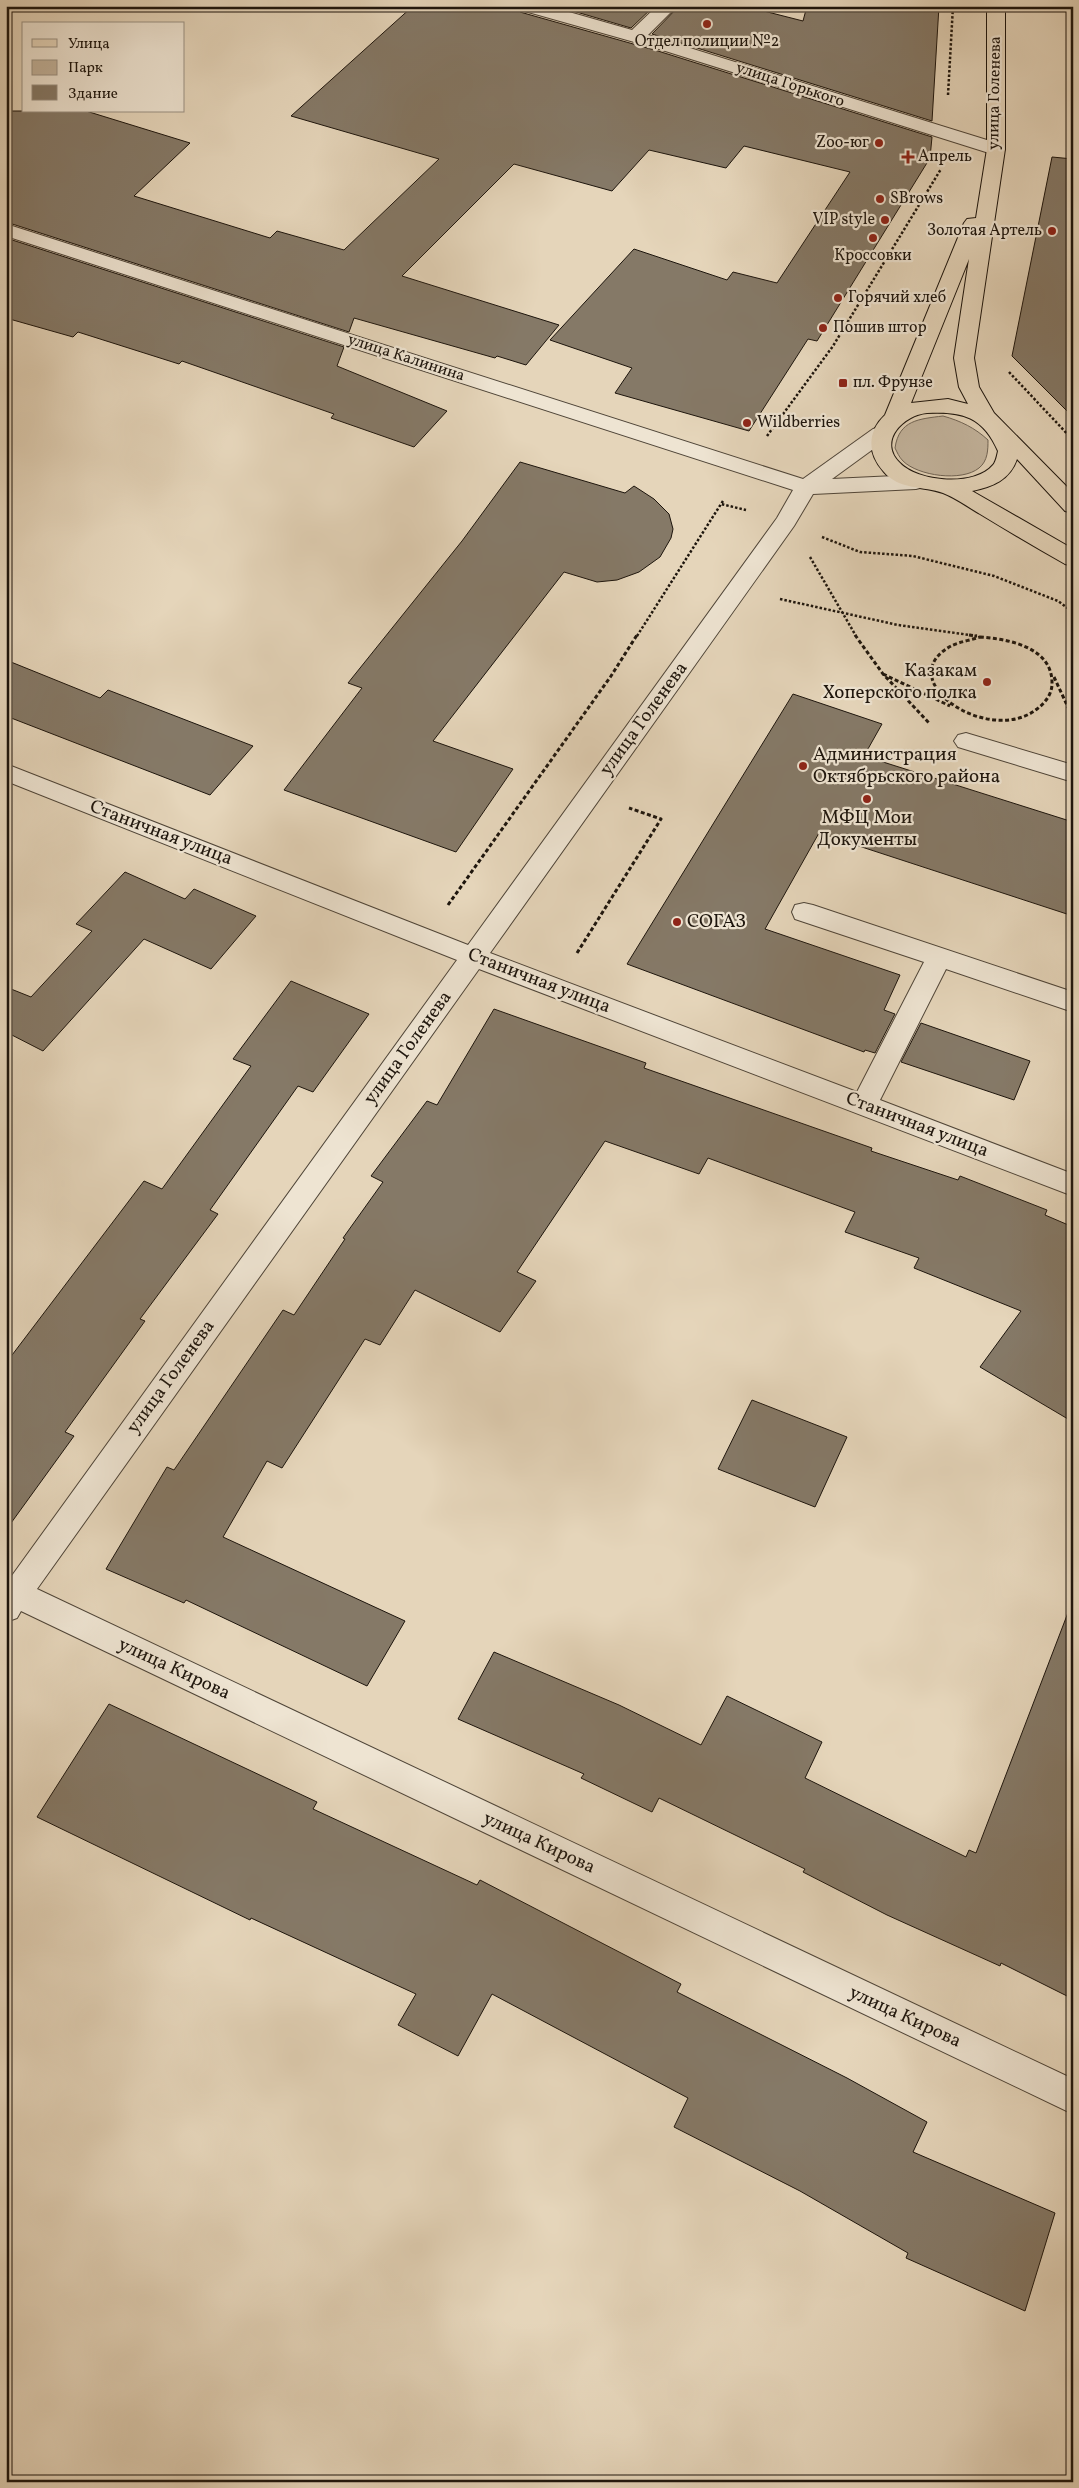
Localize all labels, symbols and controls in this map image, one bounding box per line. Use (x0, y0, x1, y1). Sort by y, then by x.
marker: Отдел полиции №2 (701, 18, 713, 30)
legend (22, 22, 185, 112)
place label: Отдел полиции №2 (635, 31, 779, 53)
text: Улица (68, 34, 110, 55)
street label: улица Голенева (983, 36, 1007, 150)
street label: улица Горького (733, 57, 847, 113)
text: Парк (68, 58, 103, 79)
text: Здание (68, 84, 118, 105)
place label: Zoo-юг (816, 132, 869, 154)
marker: Zoo-юг (873, 137, 885, 149)
place label: Апрель (918, 146, 972, 168)
marker: Апрель (902, 151, 914, 163)
place label: SBrows (890, 188, 943, 210)
marker: SBrows (874, 193, 886, 205)
place label: VIP style (812, 209, 875, 231)
marker: VIP style (879, 214, 891, 226)
place label: Золотая Артель (927, 220, 1042, 242)
marker: Золотая Артель (1046, 225, 1058, 237)
marker: Кроссовки (867, 232, 879, 244)
place label: Кроссовки (834, 245, 912, 267)
place label: Горячий хлеб (848, 287, 946, 309)
marker: Горячий хлеб (832, 292, 844, 304)
place label: Пошив штор (833, 317, 927, 339)
marker: Пошив штор (817, 322, 829, 334)
street label: улица Калинина (344, 329, 468, 387)
place label: пл. Фрунзе (853, 372, 933, 394)
marker: пл. Фрунзе (837, 377, 849, 389)
place label: Wildberries (757, 412, 840, 434)
marker: Wildberries (741, 417, 753, 429)
street label: улица Голенева (594, 657, 694, 781)
place label: Казакам Хоперского полка (823, 658, 977, 706)
marker: Казакам Хоперского полка (981, 676, 993, 688)
place label: Администрация Октябрьского района (813, 742, 1000, 790)
marker: Администрация Октябрьского района (797, 760, 809, 772)
marker: МФЦ Мои Документы (861, 793, 873, 805)
street label: Станичная улица (86, 794, 236, 872)
place label: МФЦ Мои Документы (817, 805, 917, 853)
place label: СОГАЗ (687, 909, 746, 935)
marker: СОГАЗ (671, 916, 683, 928)
street label: Станичная улица (464, 942, 614, 1020)
street label: улица Голенева (358, 986, 458, 1110)
street label: Станичная улица (842, 1086, 992, 1164)
street label: улица Голенева (121, 1315, 221, 1439)
street label: улица Кирова (114, 1632, 234, 1706)
street label: улица Кирова (479, 1806, 599, 1880)
street label: улица Кирова (845, 1980, 965, 2054)

